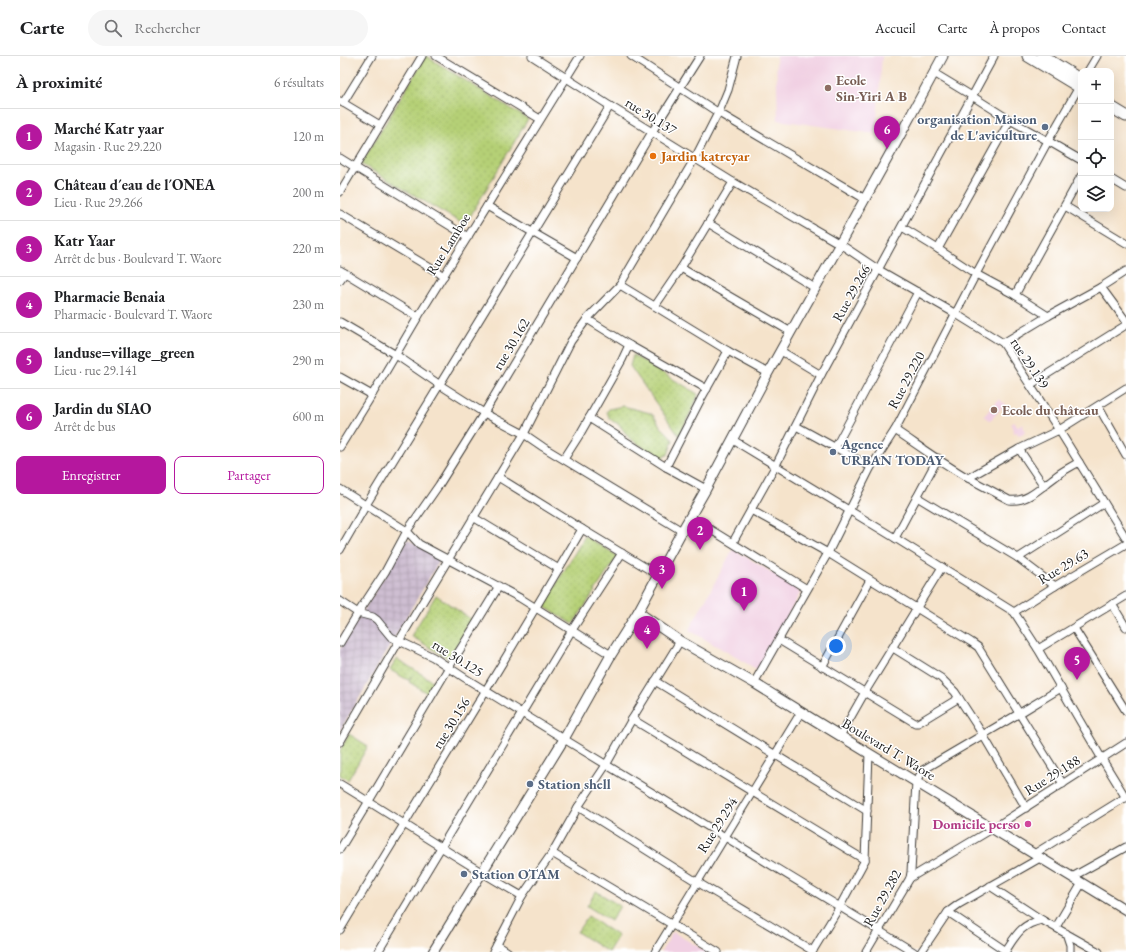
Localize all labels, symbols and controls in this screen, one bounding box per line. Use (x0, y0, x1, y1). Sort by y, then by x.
search box (88, 10, 368, 46)
text: Carte (20, 15, 64, 40)
icon: search (102, 17, 124, 39)
text: Rechercher (134, 18, 200, 37)
text: Accueil (875, 19, 916, 37)
text: Carte (938, 19, 968, 37)
text: À propos (990, 19, 1040, 37)
text: Contact (1062, 19, 1106, 37)
map controls (1078, 68, 1114, 212)
button: + (1078, 68, 1114, 104)
text: À proximité (16, 71, 102, 93)
place label: Ecole Sin-Yiri A B (836, 71, 907, 105)
text: 6 résultats (274, 74, 324, 91)
marker: Ecole Sin-Yiri A B (823, 83, 833, 93)
street label: rue 30.137 (622, 93, 680, 139)
button: − (1078, 104, 1114, 140)
place label: organisation Maison de L'aviculture (917, 110, 1037, 144)
pin: 6 (874, 116, 900, 149)
text: Marché Katr yaar (54, 119, 164, 138)
marker: organisation Maison de L'aviculture (1040, 122, 1050, 132)
text: 1 (26, 128, 32, 145)
text: 120 m (293, 128, 324, 145)
text: Magasin · Rue 29.220 (54, 138, 162, 155)
button: locate (1078, 140, 1114, 176)
place label: Jardin katreyar (659, 147, 750, 165)
marker: Jardin katreyar (648, 151, 658, 161)
text: Château d´eau de l´ONEA (54, 175, 215, 194)
button: layers (1078, 176, 1114, 212)
text: 2 (26, 184, 32, 201)
text: 200 m (293, 184, 324, 201)
text: Lieu · Rue 29.266 (54, 194, 142, 211)
street label: Rue Lamboe (422, 209, 474, 278)
text: Katr Yaar (54, 231, 115, 250)
text: 3 (26, 240, 32, 257)
text: 220 m (293, 240, 324, 257)
text: Arrêt de bus · Boulevard T. Waore (54, 250, 222, 267)
street label: Rue 29.266 (828, 261, 874, 325)
text: Pharmacie Benaia (54, 287, 165, 306)
text: 4 (26, 296, 32, 313)
text: 230 m (293, 296, 324, 313)
text: Pharmacie · Boulevard T. Waore (54, 306, 212, 323)
street label: rue 30.162 (489, 315, 534, 373)
street label: rue 29.139 (1007, 334, 1054, 392)
text: landuse=village_green (54, 343, 195, 362)
street label: Rue 29.220 (883, 348, 929, 412)
text: 5 (26, 352, 32, 369)
text: 290 m (293, 352, 324, 369)
text: Lieu · rue 29.141 (54, 362, 138, 379)
text: Jardin du SIAO (54, 399, 151, 418)
place label: Ecole du château (1002, 401, 1099, 419)
marker: Ecole du château (989, 405, 999, 415)
text: 6 (26, 408, 32, 425)
text: 600 m (293, 408, 324, 425)
text: Arrêt de bus (54, 418, 115, 435)
place label: Agence URBAN TODAY (840, 435, 944, 469)
marker: Agence URBAN TODAY (828, 447, 838, 457)
button: Enregistrer (16, 456, 166, 494)
button: Partager (174, 456, 324, 494)
pin: 2 (687, 517, 713, 550)
street label: Rue 29.63 (1034, 544, 1092, 588)
pin: 3 (649, 556, 675, 589)
pin: 1 (731, 578, 757, 611)
pin: 4 (634, 616, 660, 649)
street label: rue 30.125 (429, 635, 487, 681)
your location (826, 636, 846, 656)
pin: 5 (1064, 647, 1090, 680)
street label: rue 30.156 (428, 694, 474, 752)
street label: Boulevard T. Waore (839, 714, 939, 784)
street label: Rue 29.188 (1021, 751, 1083, 799)
place label: Station shell (538, 775, 611, 793)
marker: Station shell (525, 779, 535, 789)
street label: Rue 29.294 (693, 794, 741, 856)
place label: Domicile perso (933, 815, 1020, 833)
marker: Domicile perso (1023, 819, 1033, 829)
place label: Station OTAM (472, 865, 560, 883)
street label: Rue 29.282 (859, 866, 905, 930)
marker: Station OTAM (459, 869, 469, 879)

